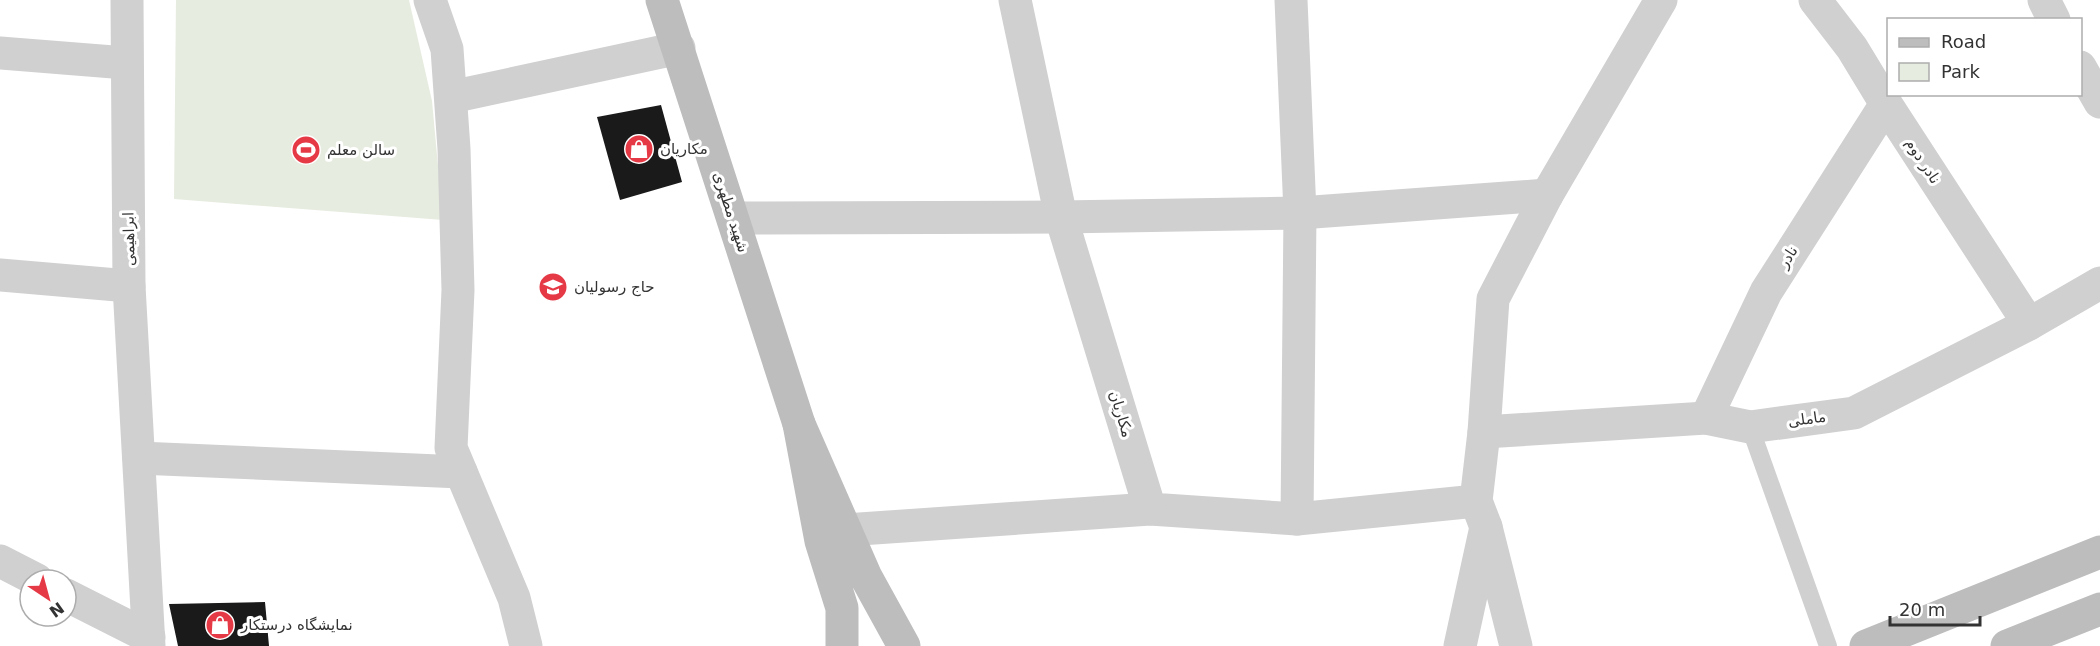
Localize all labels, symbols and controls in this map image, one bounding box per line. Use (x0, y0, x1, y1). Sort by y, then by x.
legend (1887, 18, 2082, 96)
text: Road (1941, 31, 1986, 52)
text: Park (1941, 61, 1980, 82)
shop icon: مکاریان (623, 133, 655, 165)
sports icon: سالن معلم (290, 134, 322, 166)
street label: نادر دوم (1902, 135, 1944, 187)
place label: مکاریان (660, 140, 708, 158)
place label: سالن معلم (327, 141, 395, 159)
street label: شهید مطهری (709, 169, 753, 255)
street label: ابراهیمی (120, 212, 138, 266)
street label: نادر (1774, 243, 1802, 272)
school or university icon: حاج رسولیان (537, 271, 569, 303)
place label: حاج رسولیان (574, 278, 655, 297)
street label: مکاریان (1105, 388, 1137, 440)
street label: ماملی (1787, 407, 1827, 431)
north arrow (18, 568, 78, 628)
scale bar (1890, 589, 1980, 627)
text: N (46, 598, 68, 621)
text: 20 m (1899, 599, 1945, 620)
shop icon: نمایشگاه درستکار (204, 609, 236, 641)
place label: نمایشگاه درستکار (240, 616, 353, 634)

